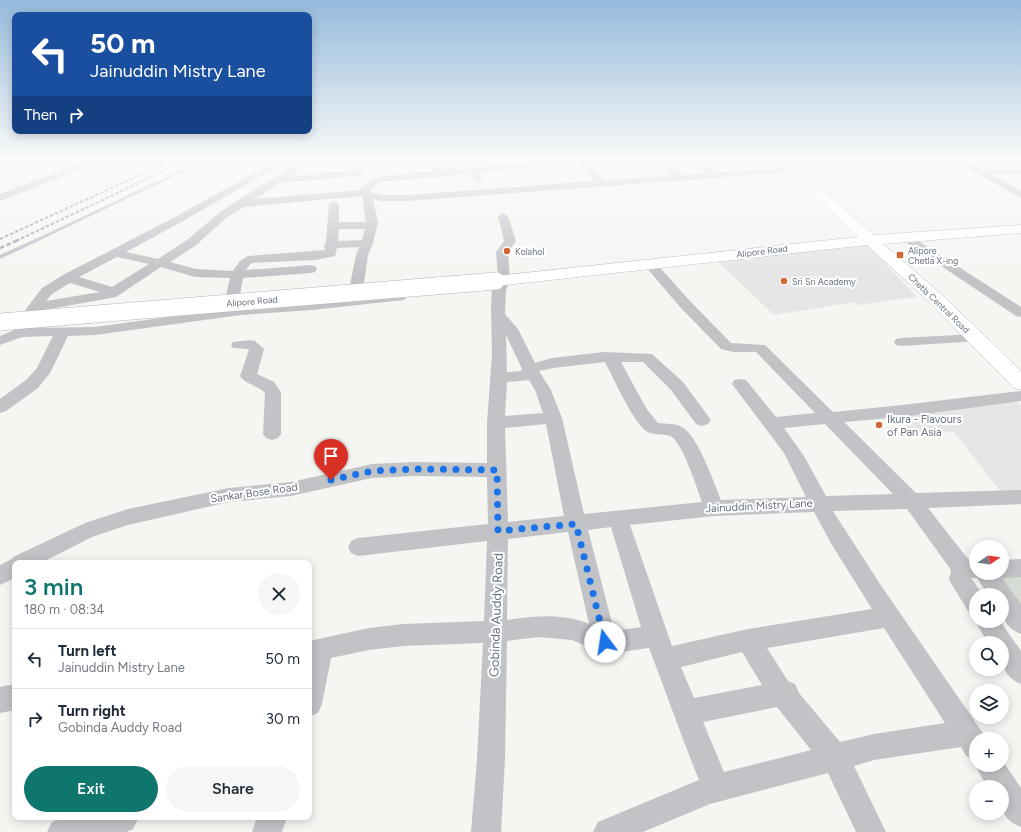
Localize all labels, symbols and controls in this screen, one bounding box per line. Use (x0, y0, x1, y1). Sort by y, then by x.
text: 50 m (90, 26, 156, 60)
icon: left (24, 28, 76, 80)
text: Jainuddin Mistry Lane (90, 60, 265, 82)
icon: right (65, 104, 87, 126)
text: Then (24, 106, 57, 124)
street label: Alipore Road (736, 242, 788, 260)
place label: Alipore Chetla X-ing (908, 245, 958, 266)
marker: Kolahol (502, 246, 512, 256)
place label: Kolahol (515, 246, 544, 257)
marker: Alipore Chetla X-ing (895, 250, 905, 260)
street label: Chetla Central Road (906, 271, 972, 335)
marker: Sri Sri Academy (779, 276, 789, 286)
place label: Sri Sri Academy (792, 276, 856, 287)
street label: Alipore Road (226, 293, 278, 309)
place label: Ikura - Flavours of Pan Asia (887, 413, 962, 439)
marker: Ikura - Flavours of Pan Asia (874, 420, 884, 430)
pin (314, 439, 348, 480)
icon: arrive (320, 445, 342, 467)
street label: Sankar Bose Road (210, 480, 298, 506)
street label: Jainuddin Mistry Lane (705, 497, 813, 515)
north arrow (969, 540, 1009, 580)
map controls (969, 540, 1009, 820)
street label: Gobinda Auddy Road (486, 553, 506, 677)
text: 3 min (24, 572, 83, 601)
button: close (258, 573, 300, 615)
button: sound (969, 588, 1009, 628)
text: 180 m · 08:34 (24, 602, 104, 617)
position arrow (584, 621, 626, 663)
button: search (969, 636, 1009, 676)
text: Turn left (58, 642, 116, 660)
icon: left (24, 648, 46, 670)
text: 50 m (265, 650, 300, 668)
text: Jainuddin Mistry Lane (58, 660, 185, 675)
button: layers (969, 684, 1009, 724)
text: Turn right (58, 702, 126, 720)
icon: right (24, 708, 46, 730)
text: 30 m (266, 710, 300, 728)
text: Gobinda Auddy Road (58, 720, 182, 735)
button: + (969, 732, 1009, 772)
button: Exit (24, 766, 158, 812)
button: Share (166, 766, 300, 812)
button: − (969, 780, 1009, 820)

